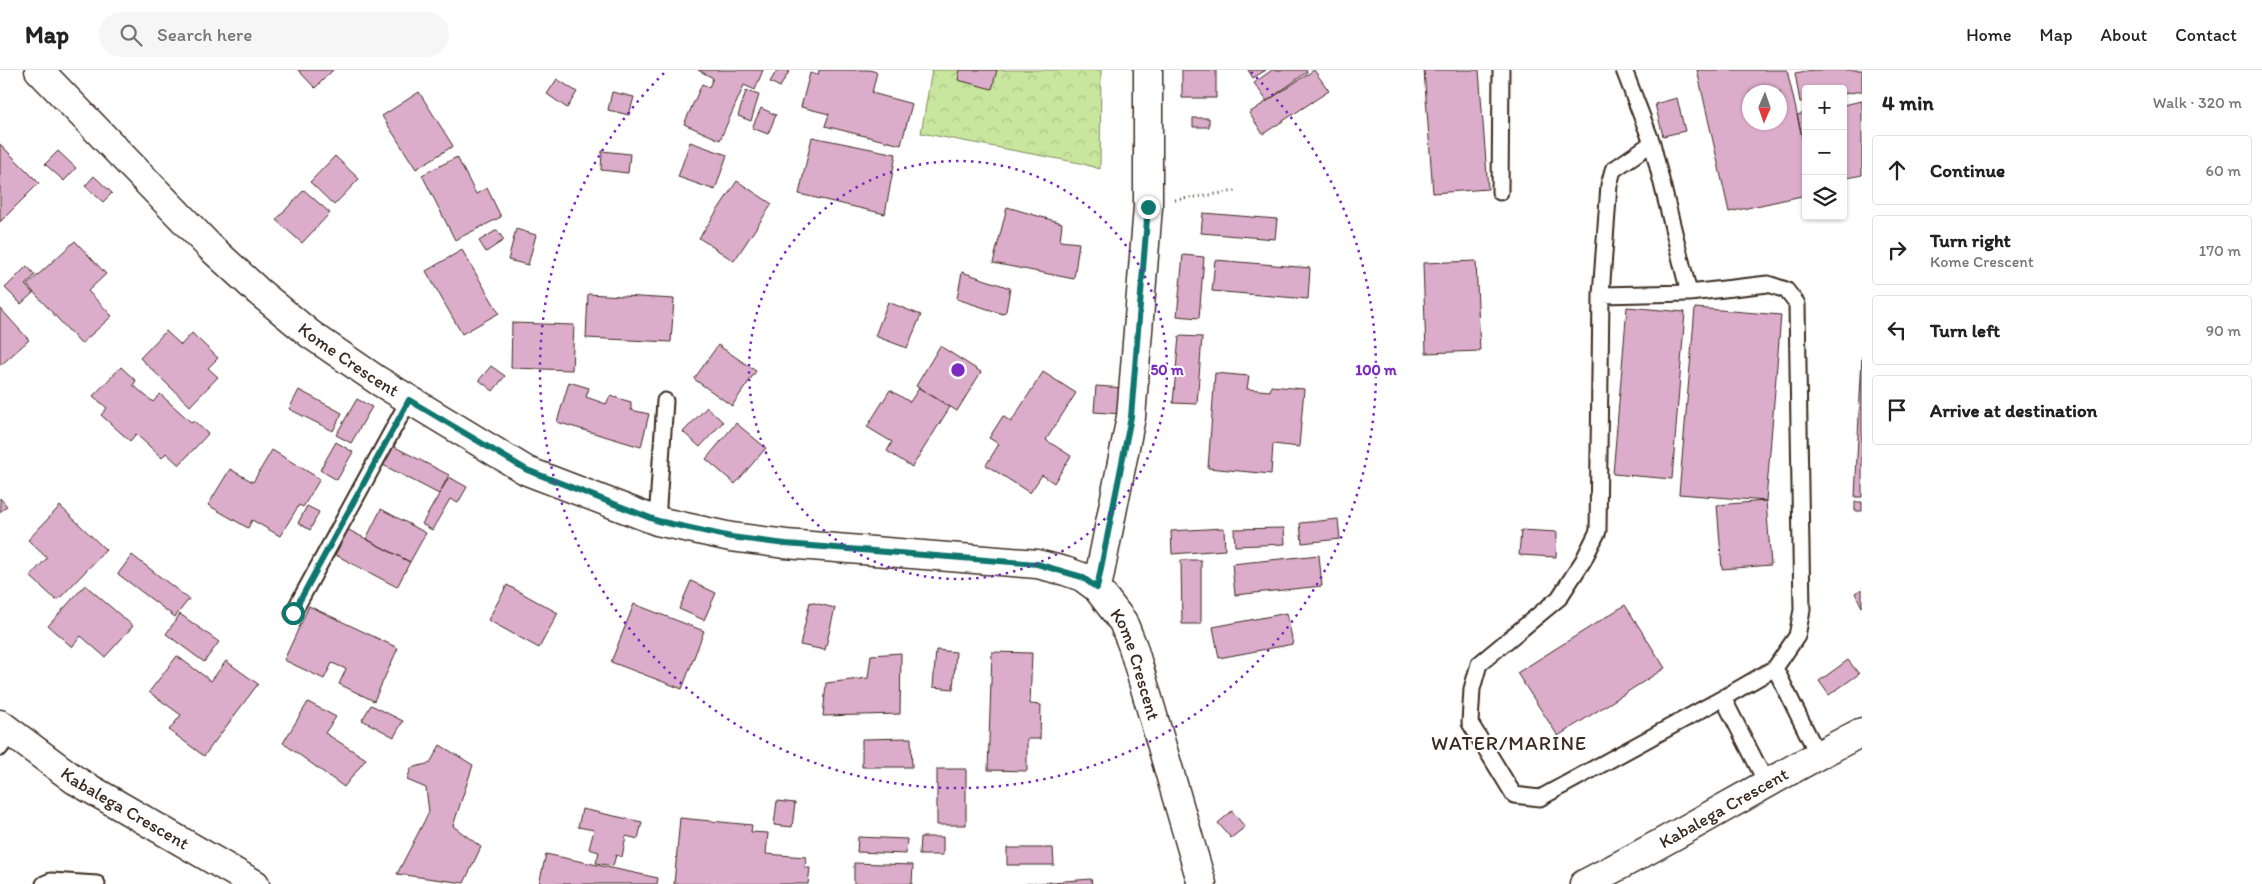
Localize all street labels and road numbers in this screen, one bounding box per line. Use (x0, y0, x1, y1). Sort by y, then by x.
street label: Kome Crescent (294, 318, 403, 402)
street label: Kome Crescent (1105, 604, 1165, 723)
street label: Kabalega Crescent (56, 762, 193, 855)
street label: Kabalega Crescent (1655, 763, 1792, 853)

